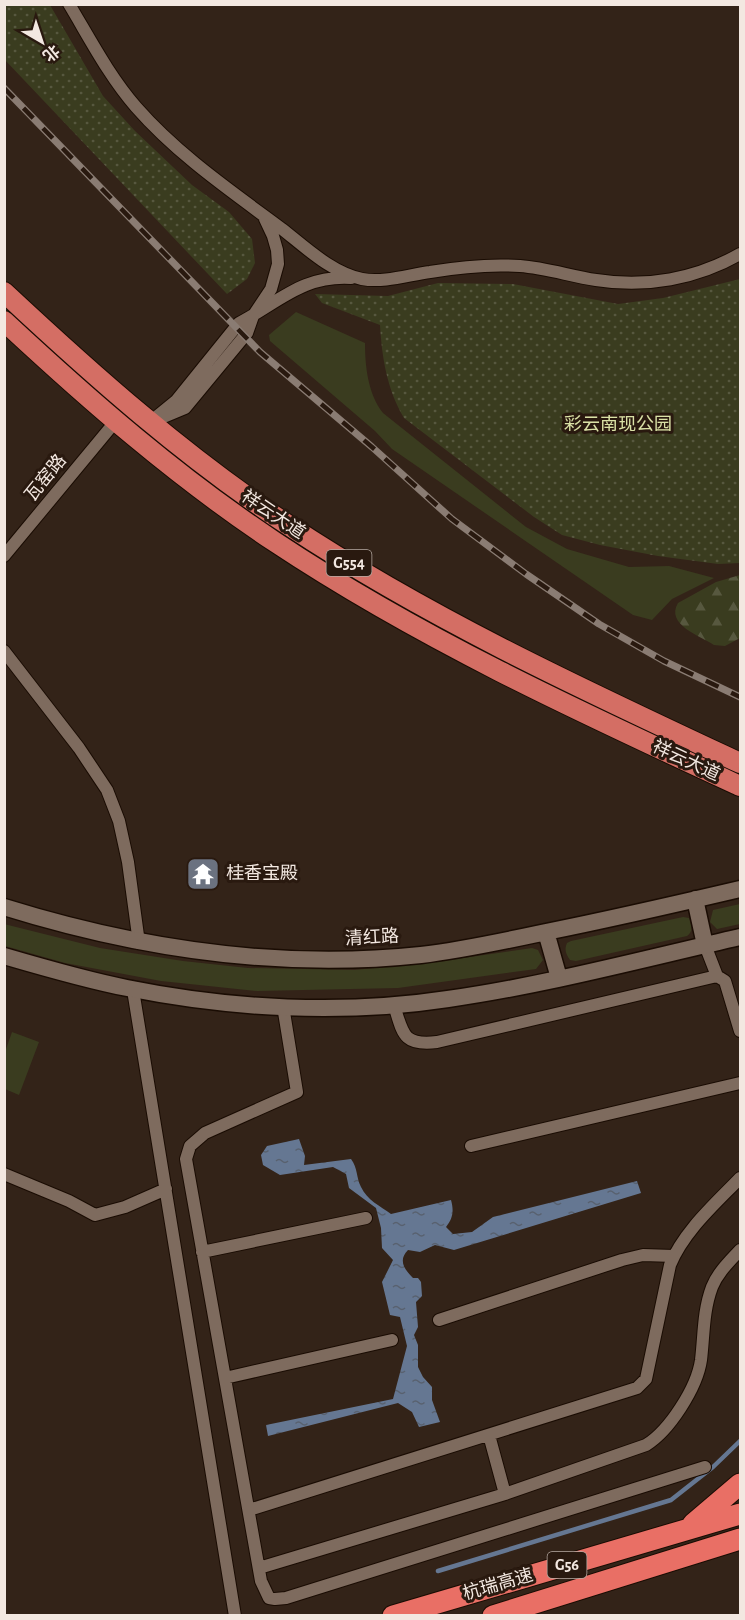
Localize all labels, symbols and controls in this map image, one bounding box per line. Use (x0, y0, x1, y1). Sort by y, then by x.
north arrow (12, 12, 72, 72)
text: 北 (40, 42, 63, 65)
park label: 彩云南现公园 (564, 414, 672, 434)
street label: 瓦窑路 (20, 450, 70, 505)
street label: 祥云大道 (238, 486, 309, 543)
road number: G554 (326, 550, 372, 576)
street label: 祥云大道 (650, 736, 723, 784)
temple icon: 桂香宝殿 (185, 856, 221, 892)
place label: 桂香宝殿 (226, 863, 298, 883)
street label: 清红路 (344, 926, 399, 948)
road number: G56 (548, 1552, 586, 1578)
street label: 杭瑞高速 (460, 1565, 535, 1604)

